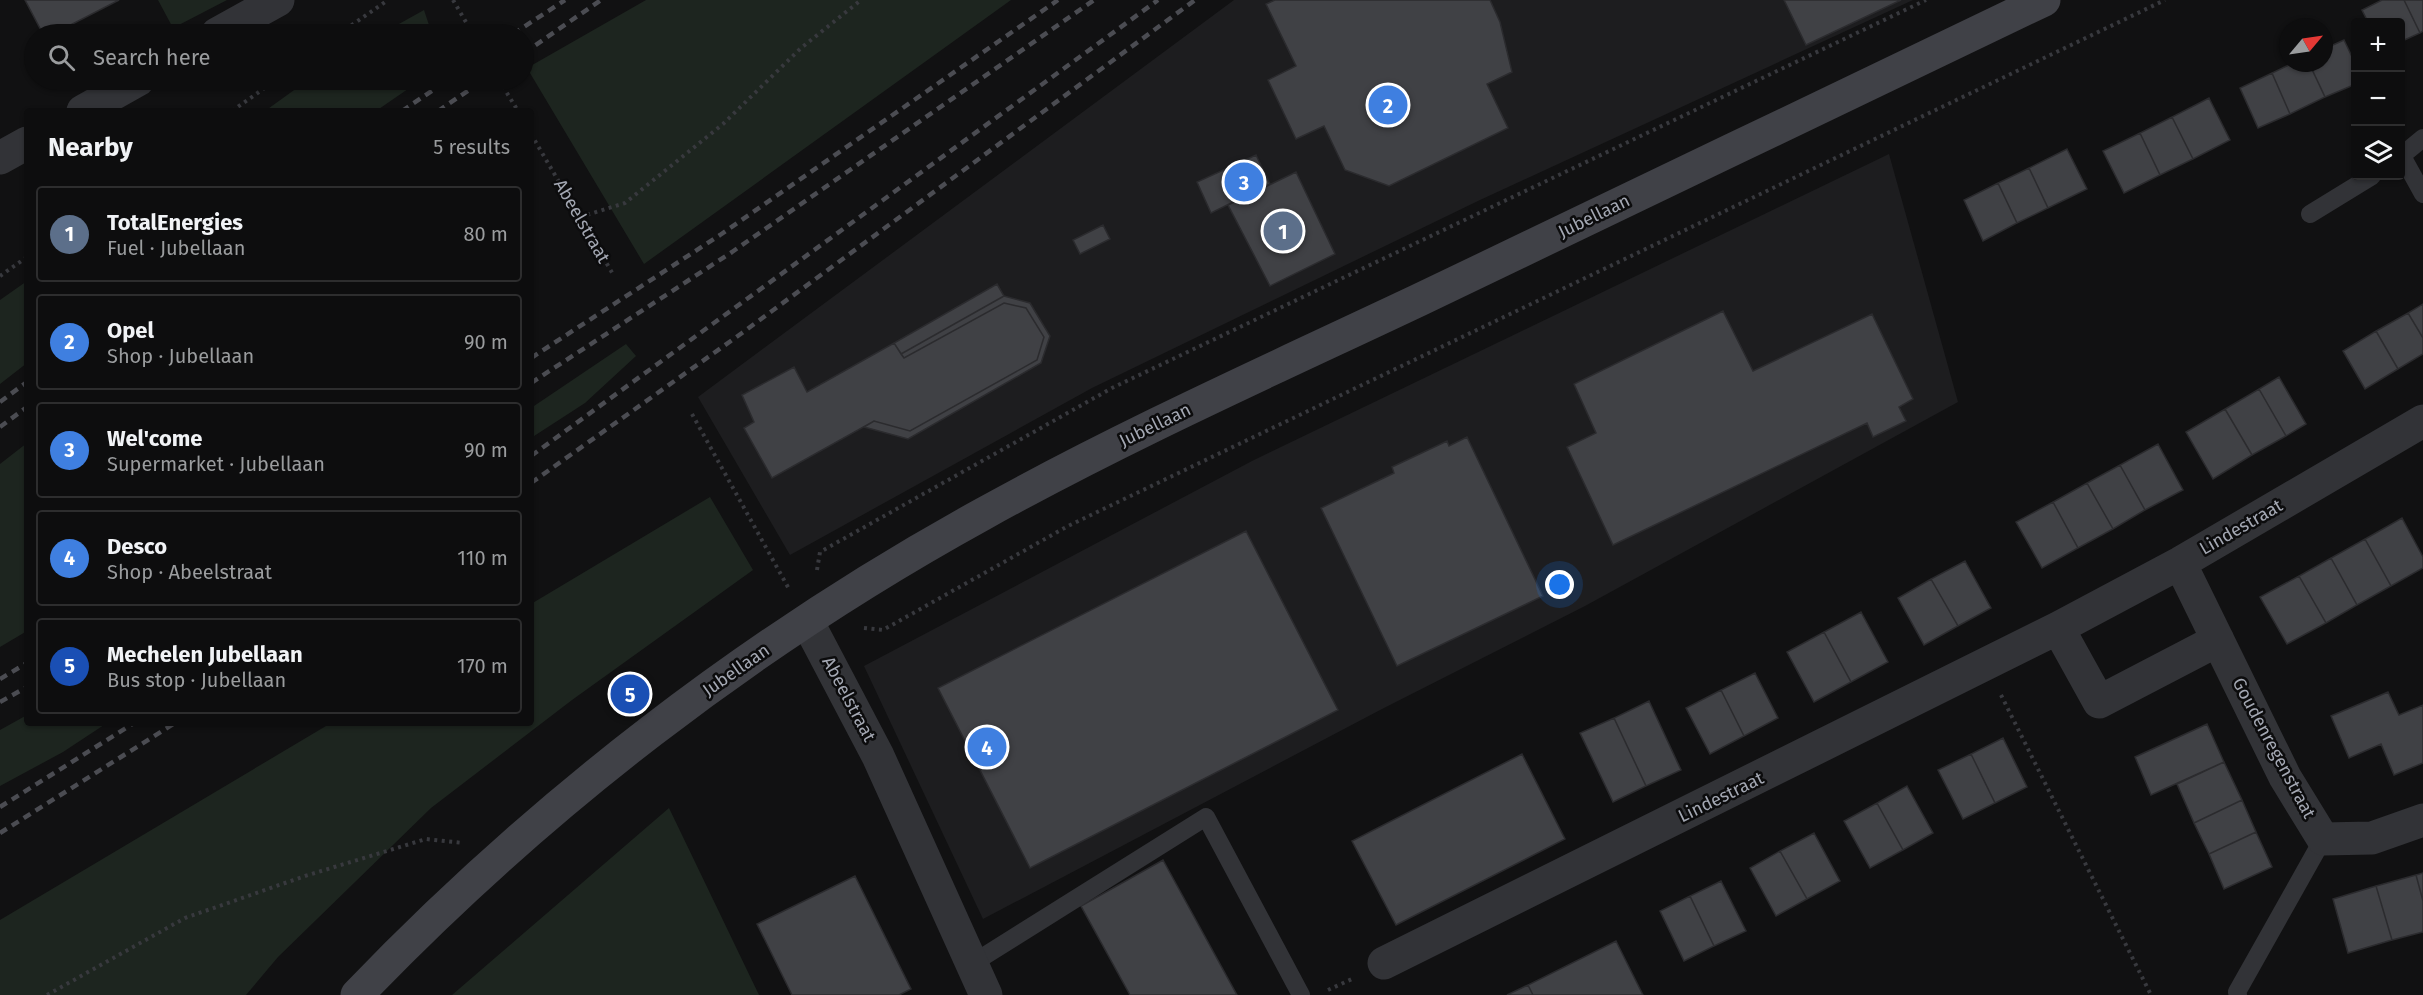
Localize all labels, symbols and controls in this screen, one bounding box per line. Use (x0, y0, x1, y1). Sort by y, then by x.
north arrow (2279, 18, 2333, 72)
map controls (2351, 18, 2405, 180)
button: + (2351, 18, 2405, 72)
search box (24, 24, 534, 90)
icon: search (45, 41, 78, 74)
text: Search here (93, 44, 211, 71)
button: − (2351, 72, 2405, 126)
pin: 2 (1368, 82, 1408, 128)
button: layers (2351, 126, 2405, 180)
text: Nearby (48, 132, 133, 163)
text: 5 results (433, 135, 510, 159)
pin: 3 (1224, 160, 1264, 204)
street label: Abeelstraat (549, 175, 615, 267)
street label: Jubellaan (1555, 189, 1633, 243)
pin: 1 (1264, 208, 1302, 254)
text: TotalEnergies (107, 209, 243, 236)
text: 1 (65, 222, 74, 246)
text: 80 m (463, 222, 508, 246)
text: Fuel · Jubellaan (107, 236, 245, 260)
text: Opel (107, 317, 154, 344)
text: 2 (64, 330, 75, 354)
text: 90 m (464, 330, 508, 354)
text: Shop · Jubellaan (107, 344, 254, 368)
street label: Jubellaan (1116, 398, 1194, 452)
text: Wel'come (107, 425, 202, 452)
text: 3 (64, 438, 75, 462)
text: 90 m (464, 438, 508, 462)
text: Supermarket · Jubellaan (107, 452, 325, 476)
street label: Lindestraat (2195, 494, 2287, 560)
text: Desco (107, 533, 167, 560)
text: 4 (64, 546, 75, 570)
text: 110 m (457, 546, 508, 570)
text: Shop · Abeelstraat (107, 560, 272, 584)
your location (1545, 570, 1574, 599)
street label: Jubellaan (698, 639, 774, 701)
text: Mechelen Jubellaan (107, 641, 303, 668)
street label: Abeelstraat (817, 653, 881, 746)
text: 5 (64, 654, 75, 678)
text: 170 m (457, 654, 508, 678)
text: Bus stop · Jubellaan (107, 668, 286, 692)
pin: 5 (610, 672, 650, 716)
street label: Goudenregenstraat (2228, 674, 2321, 823)
pin: 4 (968, 724, 1006, 770)
street label: Lindestraat (1675, 767, 1768, 827)

